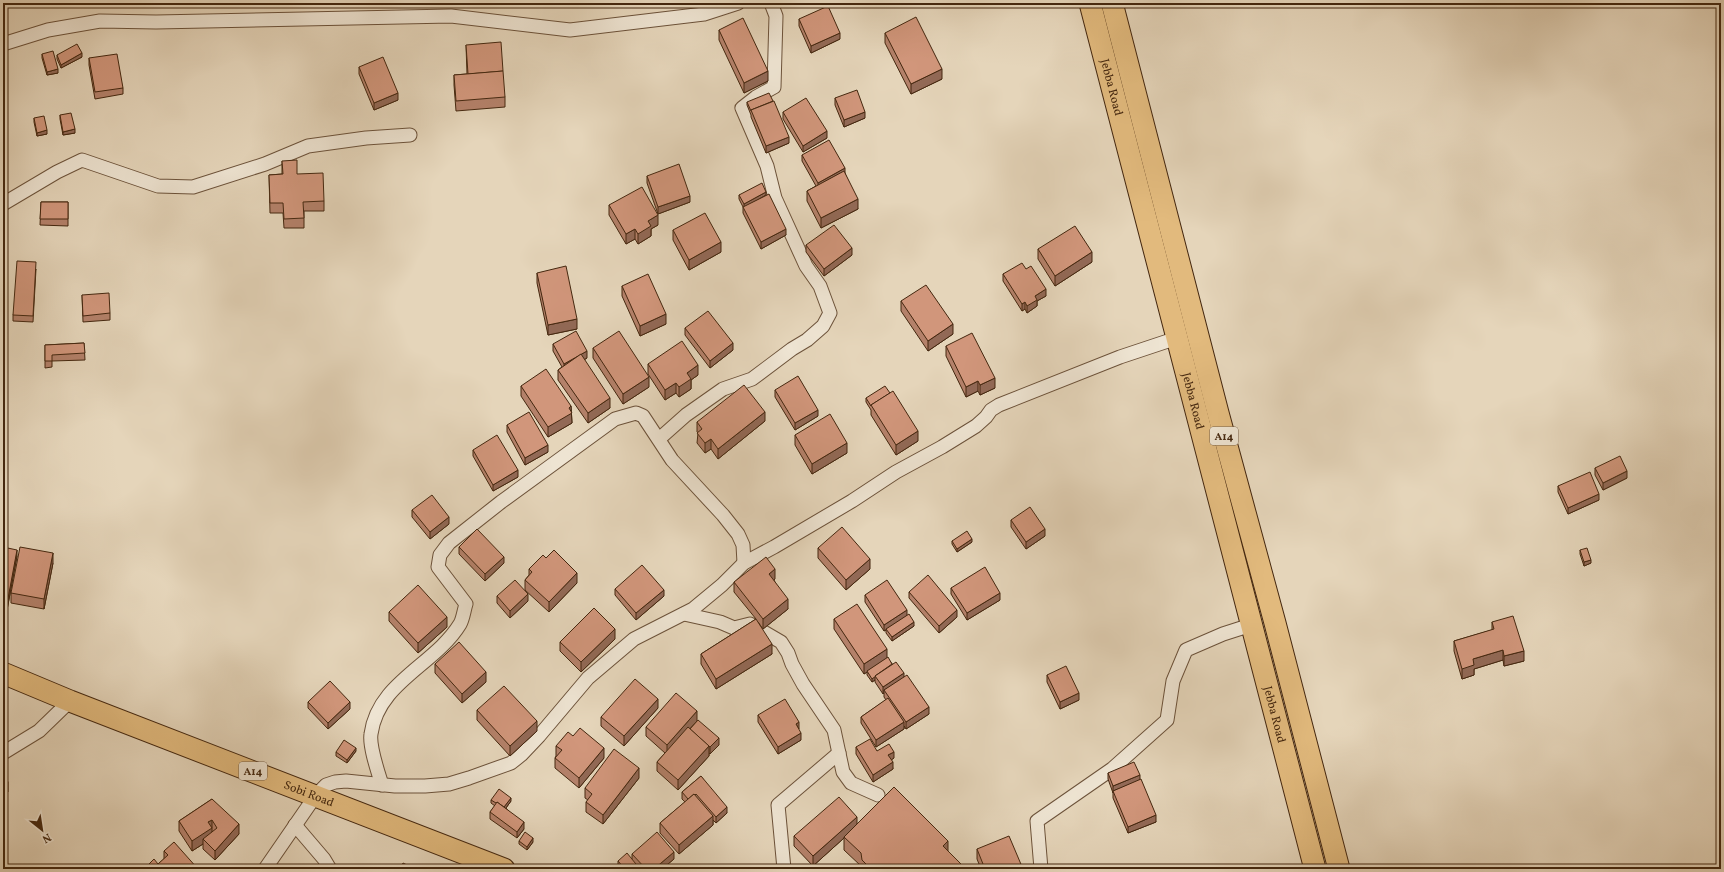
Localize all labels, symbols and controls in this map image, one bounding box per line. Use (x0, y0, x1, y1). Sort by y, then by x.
street label: Jebba Road (1096, 57, 1126, 118)
street label: Jebba Road (1177, 371, 1208, 431)
road number: A14 (1210, 427, 1238, 445)
street label: Jebba Road (1259, 684, 1289, 745)
road number: A14 (239, 762, 267, 780)
street label: Sobi Road (281, 778, 336, 812)
north arrow (22, 810, 62, 850)
text: N (39, 829, 53, 846)

